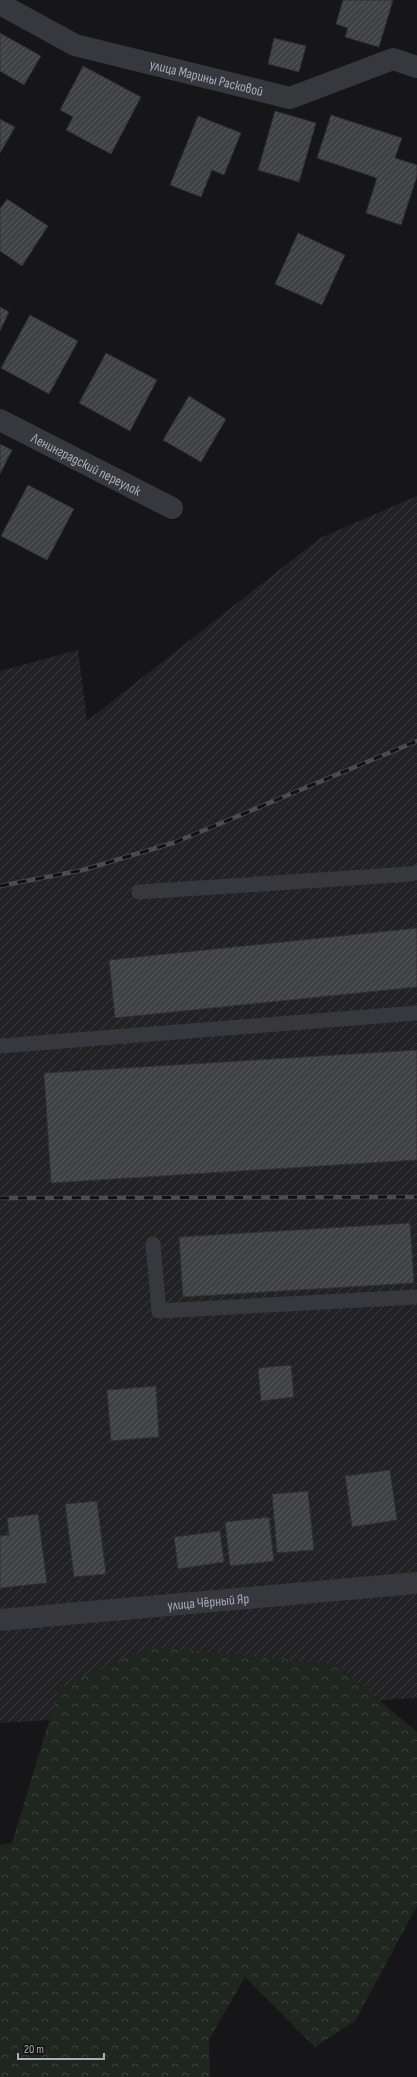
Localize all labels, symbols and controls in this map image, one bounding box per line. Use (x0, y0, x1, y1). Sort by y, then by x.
street label: улица Марины Расковой (148, 56, 265, 100)
street label: Ленинградский переулок (28, 429, 144, 500)
street label: улица Чёрный Яр (167, 1590, 250, 1614)
scale bar (18, 2035, 104, 2061)
text: 20 m (24, 2042, 44, 2057)

